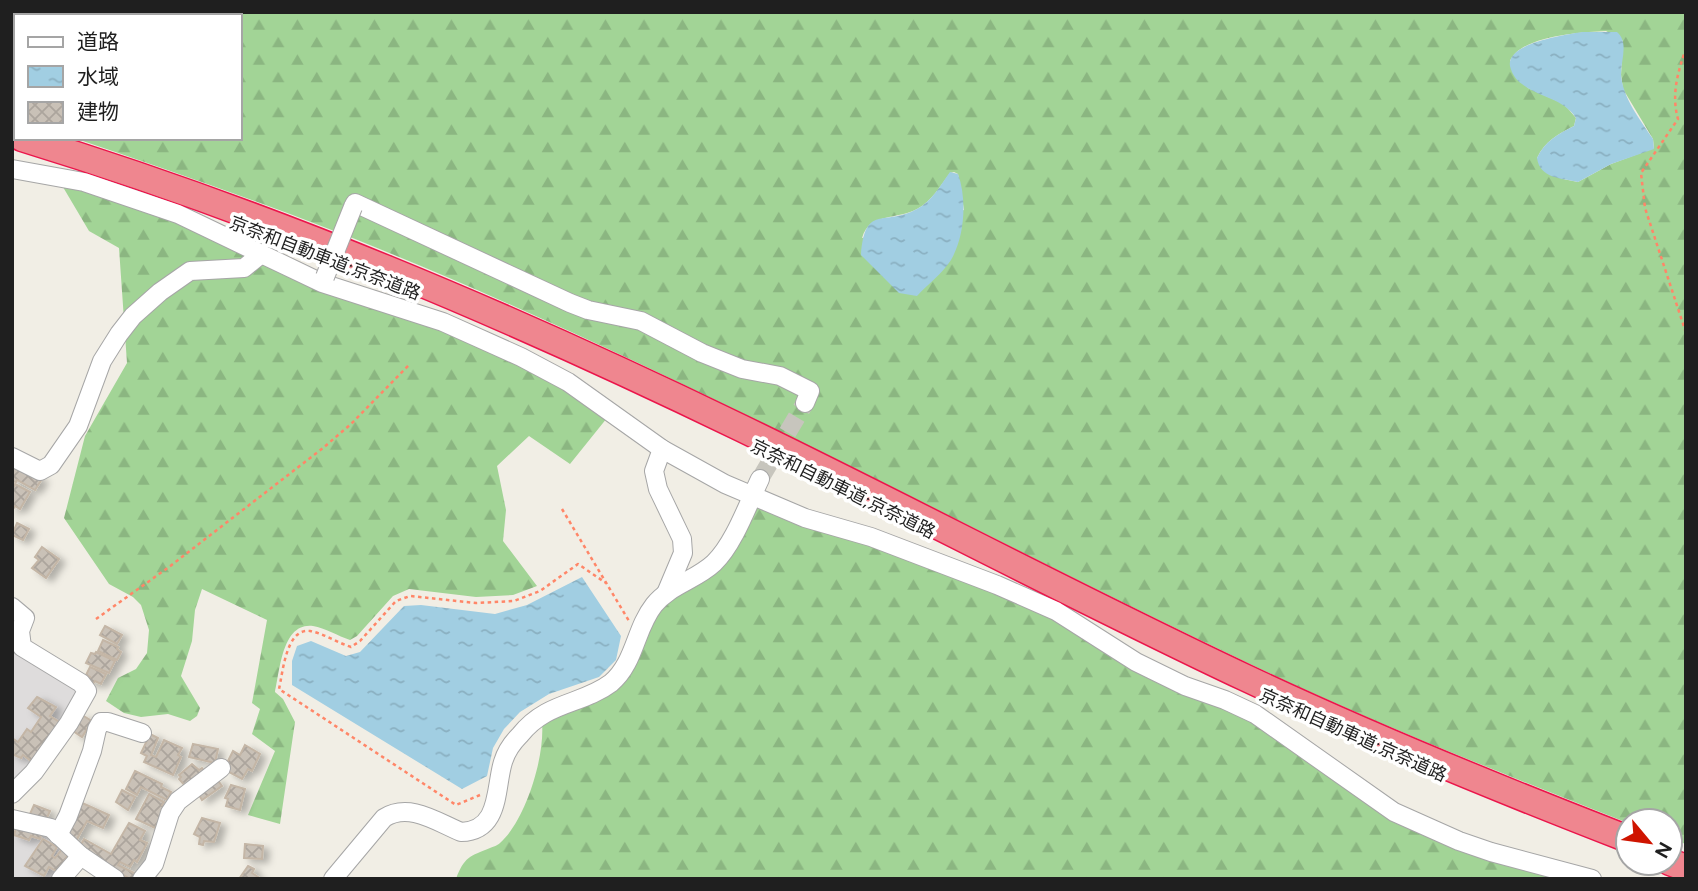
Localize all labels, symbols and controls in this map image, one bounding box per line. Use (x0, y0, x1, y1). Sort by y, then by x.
legend (14, 14, 242, 140)
text: 道路 (77, 29, 119, 54)
text: 水域 (77, 64, 119, 89)
text: 建物 (77, 99, 119, 124)
street label: 京奈和自動車道;京奈道路 (226, 211, 424, 305)
street label: 京奈和自動車道;京奈道路 (747, 435, 939, 543)
street label: 京奈和自動車道;京奈道路 (1256, 684, 1450, 786)
north arrow (1614, 807, 1684, 877)
text: N (1650, 838, 1677, 862)

